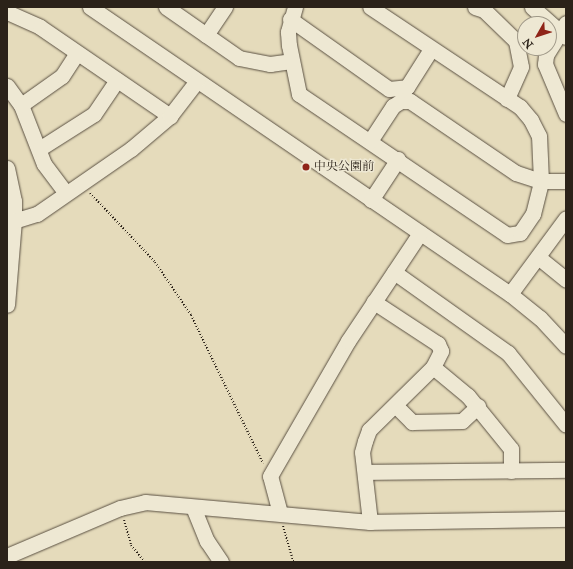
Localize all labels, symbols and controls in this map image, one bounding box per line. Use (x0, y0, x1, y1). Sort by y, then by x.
north arrow (517, 16, 557, 56)
text: N (520, 36, 536, 51)
place label: 中央公園前 (314, 160, 374, 174)
marker: 中央公園前 (301, 162, 311, 172)

